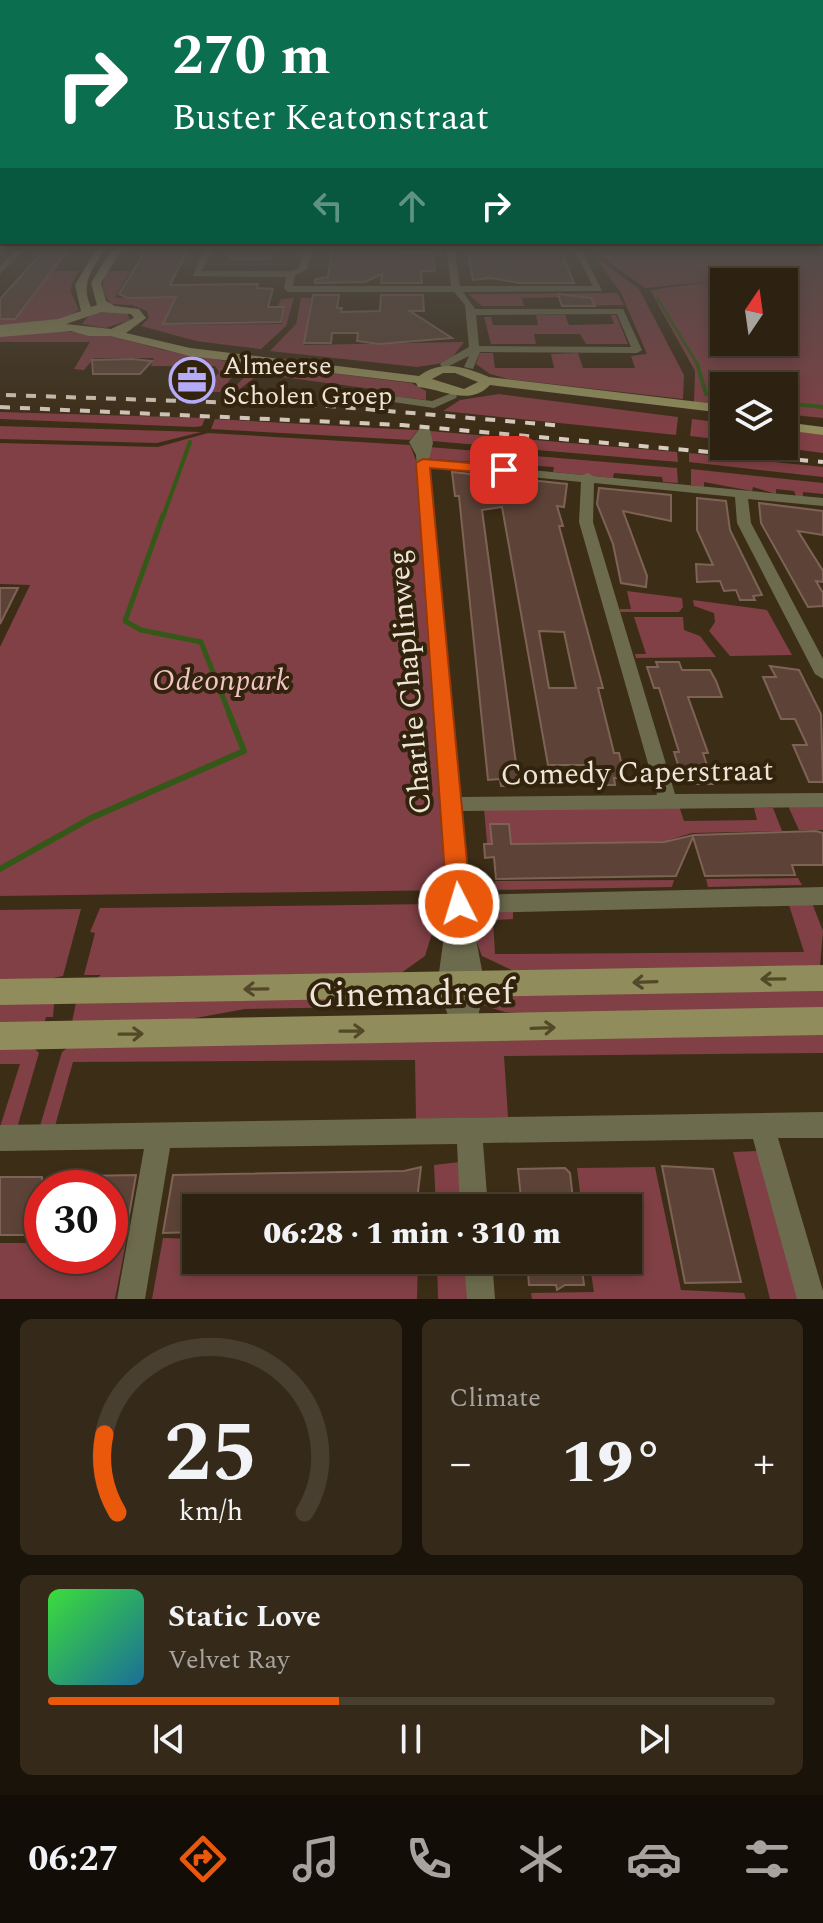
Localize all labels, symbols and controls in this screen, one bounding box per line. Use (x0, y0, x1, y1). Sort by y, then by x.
text: 270 m (172, 14, 331, 99)
icon: right (40, 32, 144, 136)
text: Buster Keatonstraat (172, 91, 489, 146)
icon: left (306, 184, 350, 228)
icon: ahead (390, 184, 434, 228)
icon: right (474, 184, 518, 228)
north arrow (710, 268, 798, 356)
map controls (710, 268, 798, 460)
place label: Almeerse Scholen Groep (223, 346, 393, 416)
office icon: Almeerse Scholen Groep (168, 356, 216, 404)
button: layers (710, 372, 798, 460)
pin (470, 436, 538, 504)
icon: arrive (482, 448, 526, 492)
street label: Charlie Chaplinweg (376, 548, 444, 816)
park label: Odeonpark (152, 658, 290, 704)
street label: Comedy Caperstraat (500, 748, 774, 798)
position arrow (417, 862, 501, 946)
street label: Cinemadreef (308, 965, 517, 1024)
one-way arrow (760, 971, 787, 987)
one-way arrow (632, 974, 659, 989)
one-way arrow (243, 981, 270, 997)
one-way arrow (529, 1020, 556, 1035)
one-way arrow (338, 1023, 365, 1039)
one-way arrow (117, 1026, 144, 1042)
speed limit sign: 30 (24, 1170, 128, 1274)
text: 06:28 · 1 min · 310 m (263, 1211, 561, 1257)
text: Climate (450, 1378, 541, 1418)
text: 25 (164, 1391, 257, 1518)
text: 19° (561, 1417, 663, 1509)
text: − (450, 1430, 472, 1497)
text: + (753, 1430, 775, 1497)
text: km/h (179, 1490, 243, 1533)
text: Static Love (168, 1594, 321, 1640)
text: Velvet Ray (168, 1640, 289, 1680)
icon: previous (147, 1717, 191, 1761)
icon: pause (389, 1717, 433, 1761)
icon: next (632, 1717, 676, 1761)
icon: directions (175, 1831, 231, 1887)
icon: music (288, 1831, 344, 1887)
icon: phone (401, 1831, 457, 1887)
icon: climate (513, 1831, 569, 1887)
icon: car (626, 1831, 682, 1887)
icon: filters (739, 1831, 795, 1887)
text: 06:27 (28, 1832, 119, 1887)

